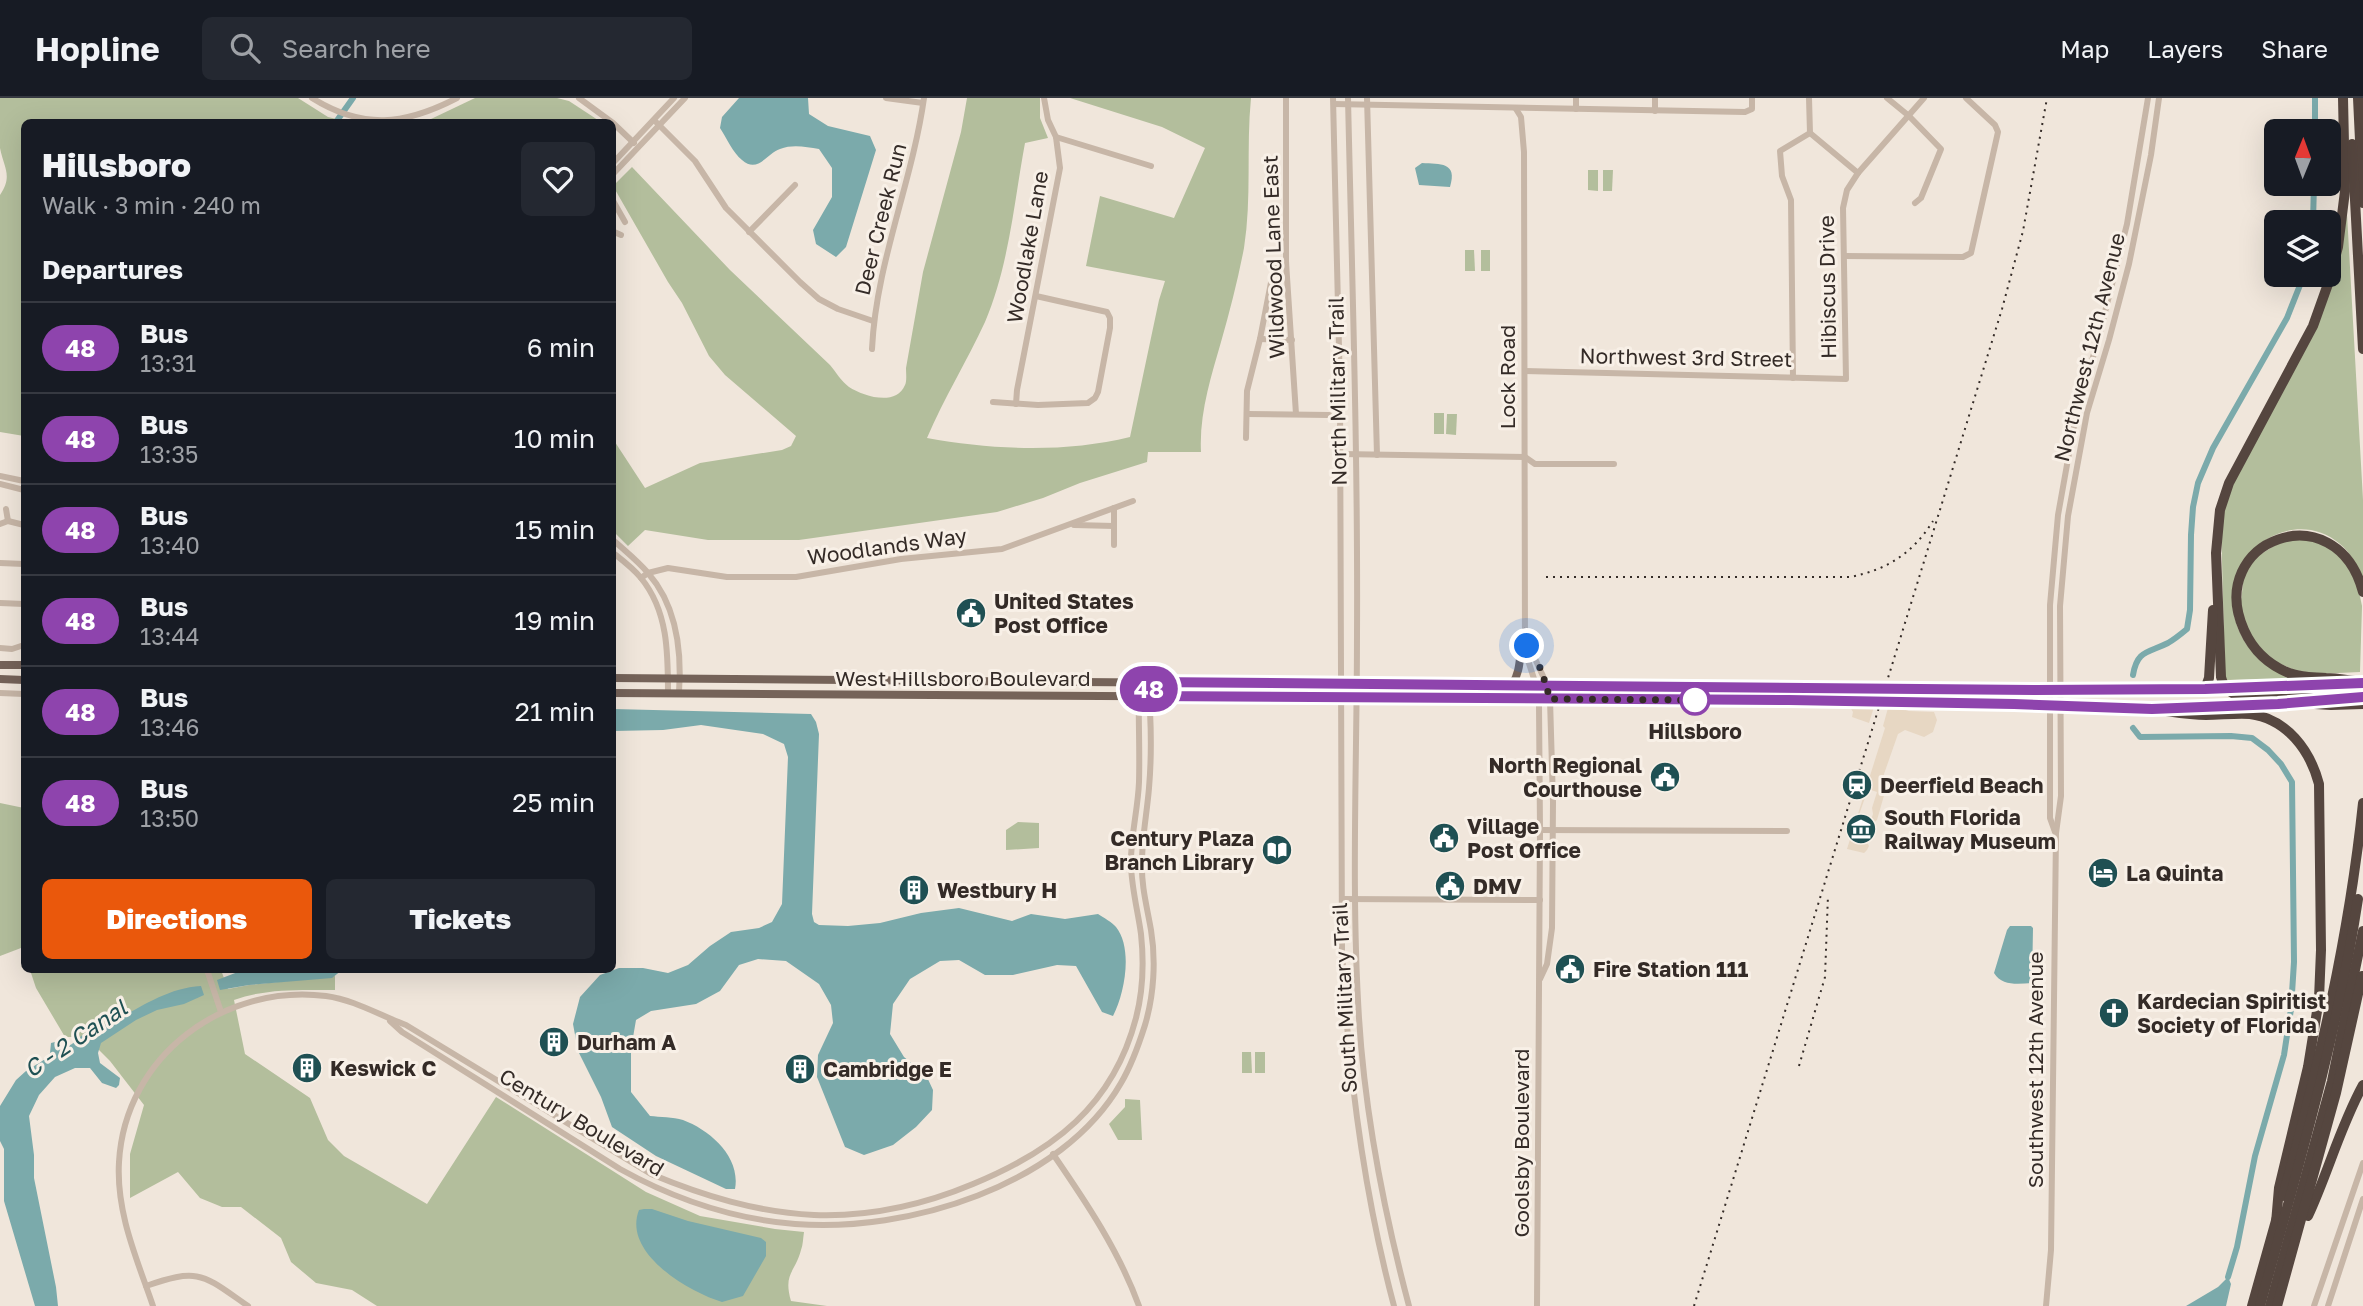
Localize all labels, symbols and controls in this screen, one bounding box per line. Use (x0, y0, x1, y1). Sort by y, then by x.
search box (202, 17, 692, 80)
text: Hopline (35, 29, 160, 68)
icon: search (226, 29, 264, 67)
text: Search here (282, 33, 431, 64)
text: Map (2060, 34, 2109, 63)
text: Layers (2147, 34, 2223, 63)
text: Share (2261, 34, 2328, 63)
north arrow (2264, 119, 2342, 196)
map controls (2264, 119, 2341, 287)
street label: Deer Creek Run (849, 140, 911, 298)
button: heart (521, 142, 595, 216)
text: Hillsboro (42, 145, 191, 184)
street label: Wildwood Lane East (1256, 155, 1290, 359)
street label: Woodlake Lane (1001, 169, 1053, 325)
text: Walk · 3 min · 240 m (42, 191, 261, 219)
button: layers (2264, 210, 2341, 287)
street label: Hibiscus Drive (1813, 215, 1841, 359)
street label: Northwest 12th Avenue (2048, 230, 2130, 464)
text: Departures (42, 254, 183, 285)
street label: North Military Trail (1322, 296, 1352, 486)
text: Bus (140, 318, 188, 349)
street label: Lock Road (1494, 325, 1520, 429)
text: 6 min (527, 332, 595, 363)
text: 48 (65, 333, 96, 362)
street label: Northwest 3rd Street (1579, 342, 1793, 372)
text: 13:31 (140, 349, 196, 377)
text: Bus (140, 409, 188, 440)
text: 10 min (514, 423, 595, 454)
text: 48 (65, 424, 96, 453)
text: 13:35 (140, 440, 198, 468)
text: Bus (140, 500, 188, 531)
text: 15 min (515, 514, 595, 545)
text: 48 (65, 515, 96, 544)
street label: Woodlands Way (806, 522, 969, 570)
text: 13:40 (140, 531, 200, 559)
place label: United States Post Office (994, 588, 1134, 638)
text: Bus (140, 591, 188, 622)
public building icon: United States Post Office (954, 596, 988, 630)
text: 19 min (514, 605, 595, 636)
text: 48 (65, 606, 96, 635)
text: 13:44 (140, 622, 200, 650)
your location (1509, 628, 1544, 663)
street label: West Hillsboro Boulevard (835, 665, 1091, 691)
line badge: 48 (1118, 666, 1180, 712)
text: 48 (1134, 674, 1164, 703)
text: Bus (140, 682, 188, 713)
marker: Hillsboro (1680, 685, 1710, 715)
text: 21 min (515, 696, 595, 727)
text: 48 (65, 697, 96, 726)
text: 13:46 (140, 713, 199, 741)
place label: Hillsboro (1648, 718, 1742, 744)
place label: North Regional Courthouse (1489, 752, 1642, 802)
public building icon: North Regional Courthouse (1648, 760, 1682, 794)
station icon: Deerfield Beach (1840, 768, 1874, 802)
place label: Deerfield Beach (1880, 772, 2043, 798)
text: Bus (140, 773, 188, 804)
text: 25 min (512, 787, 595, 818)
text: 48 (65, 788, 96, 817)
text: 13:50 (140, 804, 199, 832)
place label: South Florida Railway Museum (1884, 804, 2056, 854)
museum icon: South Florida Railway Museum (1844, 812, 1878, 846)
place label: Village Post Office (1467, 813, 1581, 863)
public building icon: Village Post Office (1427, 821, 1461, 855)
place label: Century Plaza Branch Library (1104, 825, 1254, 875)
library icon: Century Plaza Branch Library (1260, 833, 1294, 867)
hotel icon: La Quinta (2086, 856, 2120, 890)
place label: La Quinta (2126, 860, 2223, 886)
public building icon: DMV (1433, 869, 1467, 903)
building icon: Westbury H (897, 873, 931, 907)
place label: DMV (1473, 873, 1522, 899)
place label: Westbury H (937, 877, 1057, 903)
button: Directions (42, 879, 312, 959)
button: Tickets (326, 879, 595, 959)
street label: South Military Trail (1326, 902, 1362, 1094)
public building icon: Fire Station 111 (1553, 952, 1587, 986)
street label: Southwest 12th Avenue (2022, 952, 2048, 1188)
place label: Fire Station 111 (1593, 956, 1749, 982)
place label: Kardecian Spiritist Society of Florida (2137, 988, 2326, 1038)
water label: C - 2 Canal (18, 992, 133, 1083)
church icon: Kardecian Spiritist Society of Florida (2097, 996, 2131, 1030)
building icon: Durham A (537, 1025, 571, 1059)
place label: Durham A (577, 1029, 676, 1055)
street label: Goolsby Boulevard (1508, 1049, 1534, 1237)
building icon: Keswick C (290, 1051, 324, 1085)
building icon: Cambridge E (783, 1052, 817, 1086)
place label: Keswick C (330, 1055, 437, 1081)
place label: Cambridge E (823, 1056, 952, 1082)
street label: Century Boulevard (495, 1063, 669, 1181)

